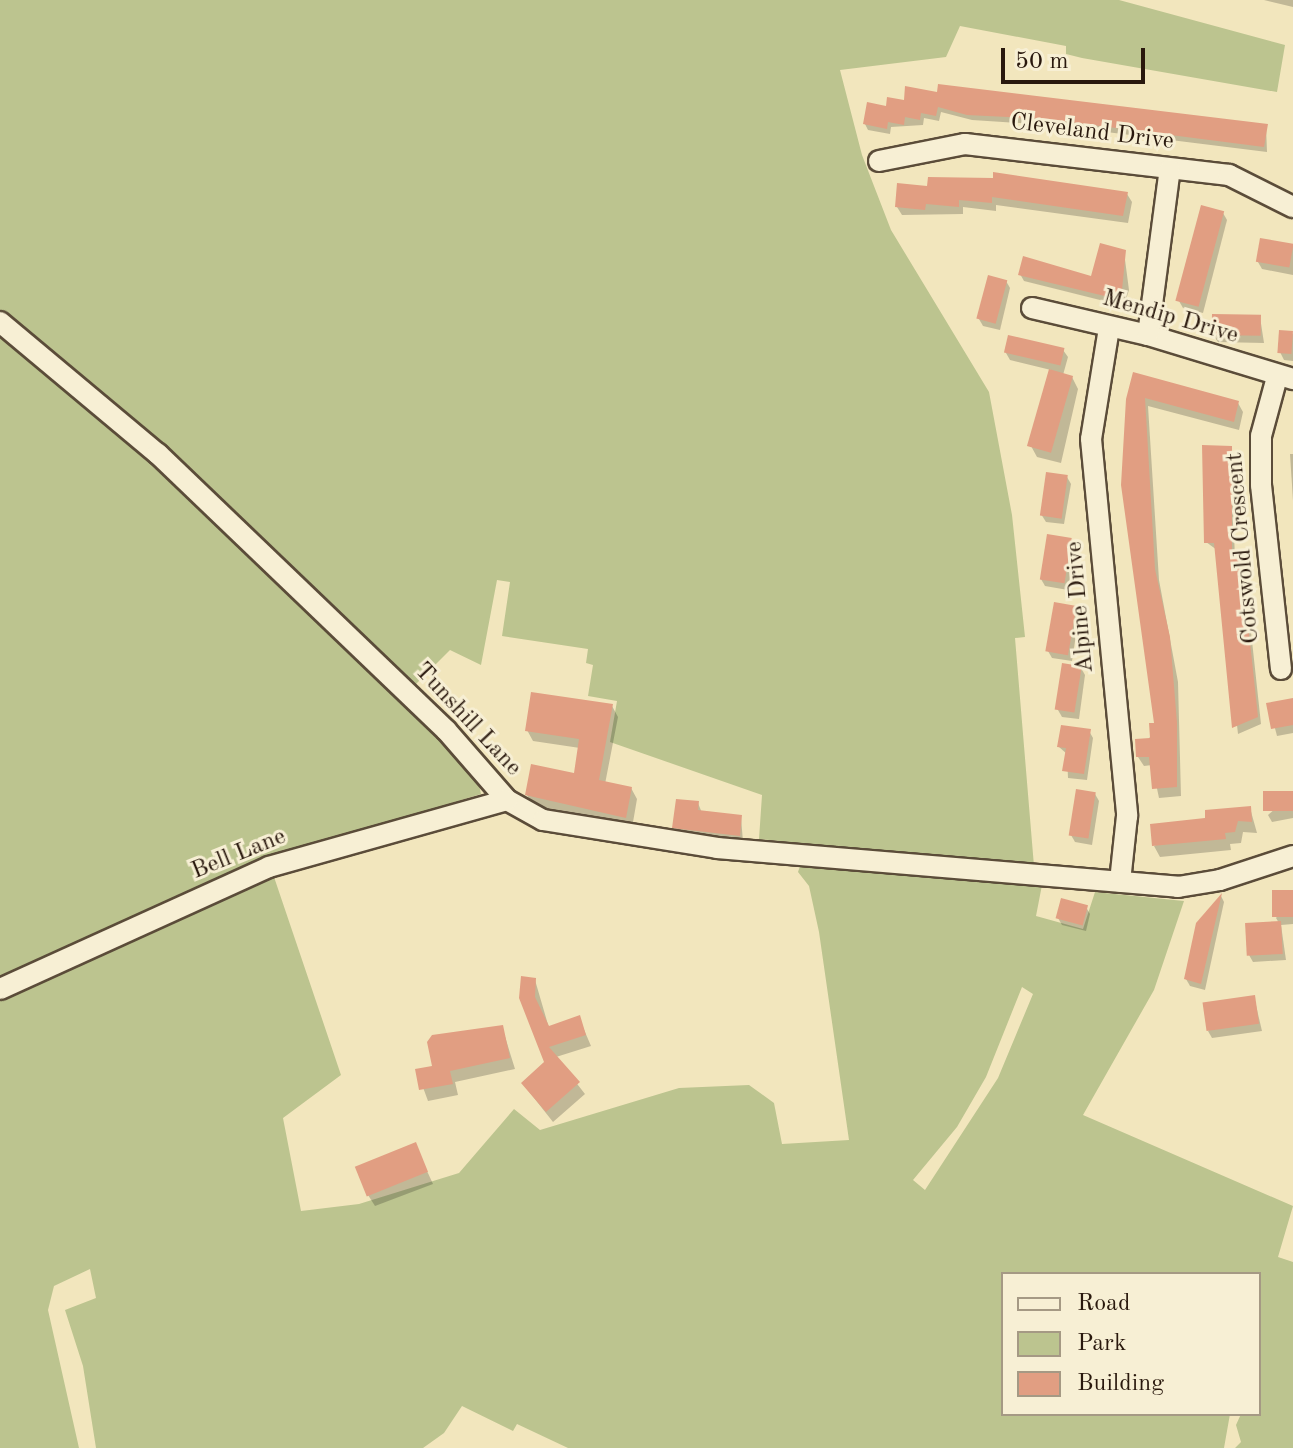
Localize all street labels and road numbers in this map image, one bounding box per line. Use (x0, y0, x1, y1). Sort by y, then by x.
street label: Cleveland Drive (1009, 109, 1175, 157)
street label: Mendip Drive (1099, 285, 1241, 351)
street label: Cotswold Crescent (1221, 451, 1267, 645)
street label: Alpine Drive (1061, 540, 1101, 674)
street label: Tunshill Lane (407, 657, 527, 783)
street label: Bell Lane (188, 823, 290, 887)

